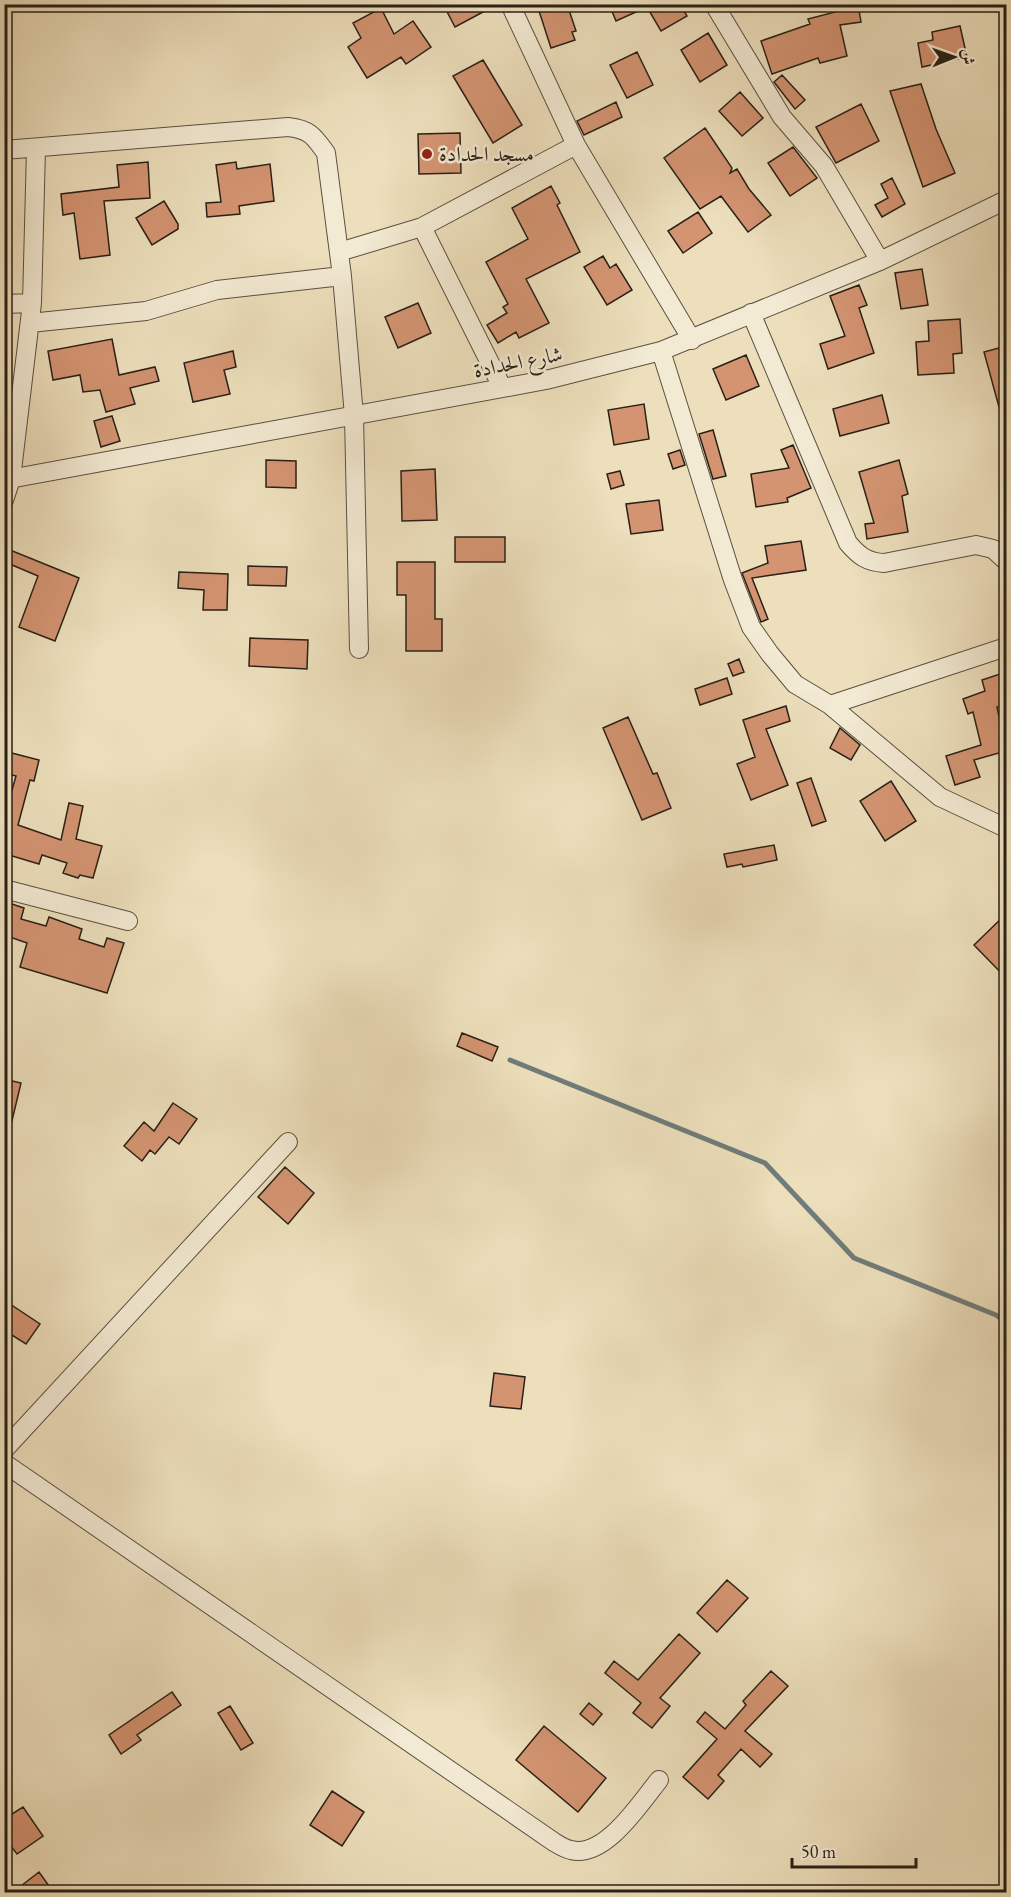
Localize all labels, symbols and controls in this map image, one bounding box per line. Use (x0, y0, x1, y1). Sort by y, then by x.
north arrow (924, 27, 984, 87)
text: ش (958, 49, 979, 65)
place label: مسجد الحدادة (439, 140, 534, 167)
marker: مسجد الحدادة (420, 147, 434, 161)
street label: شارع الحدادة (471, 340, 566, 388)
scale bar (792, 1831, 916, 1869)
text: 50 m (801, 1840, 836, 1863)

